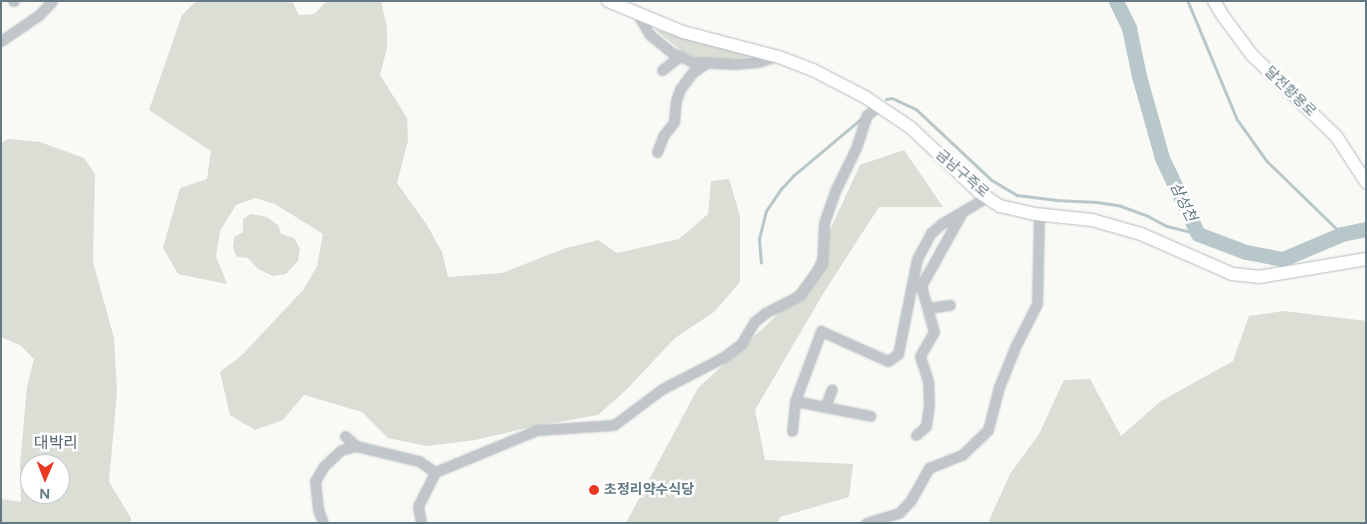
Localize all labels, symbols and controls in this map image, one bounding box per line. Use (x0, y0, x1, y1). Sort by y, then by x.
street label: 달전황용로 (1261, 64, 1319, 120)
street label: 금남구즉로 (932, 147, 992, 201)
water label: 삼성천 (1166, 179, 1200, 225)
district label: 대박리 (34, 433, 78, 453)
north arrow (20, 454, 70, 504)
place label: 초정리약수식당 (604, 482, 694, 498)
marker: 초정리약수식당 (588, 484, 600, 496)
text: N (39, 485, 50, 502)

